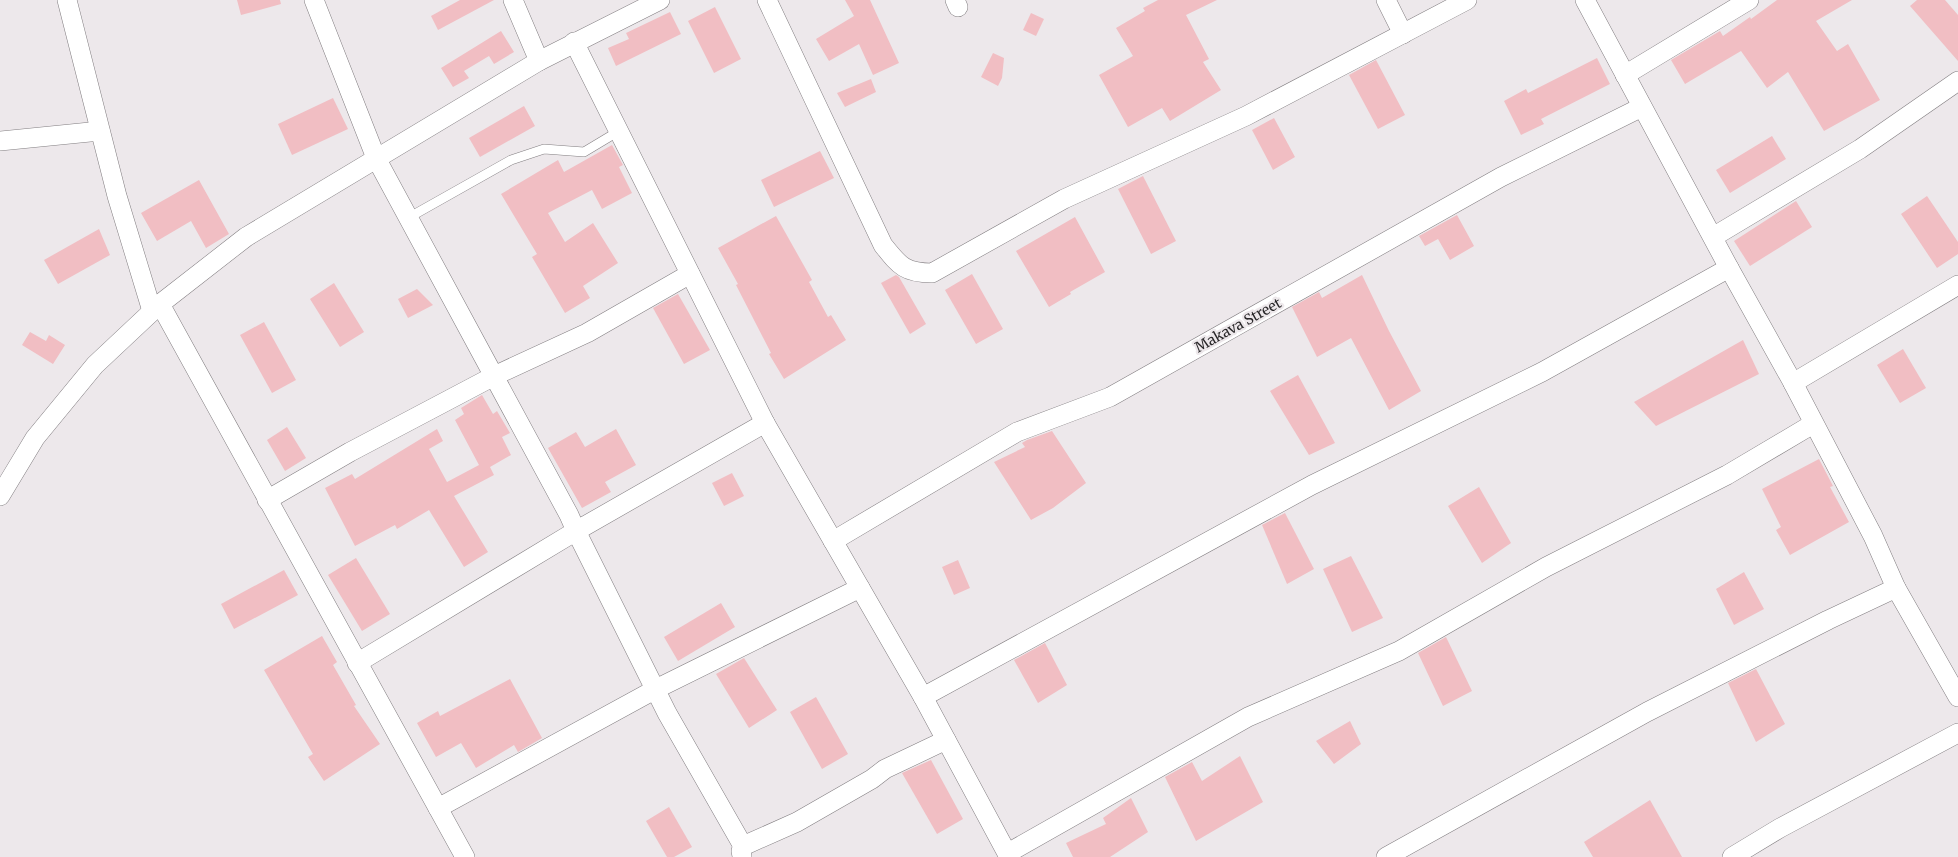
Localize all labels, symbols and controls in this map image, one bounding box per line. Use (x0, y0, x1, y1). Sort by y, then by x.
street label: Makava Street (1192, 294, 1285, 356)

